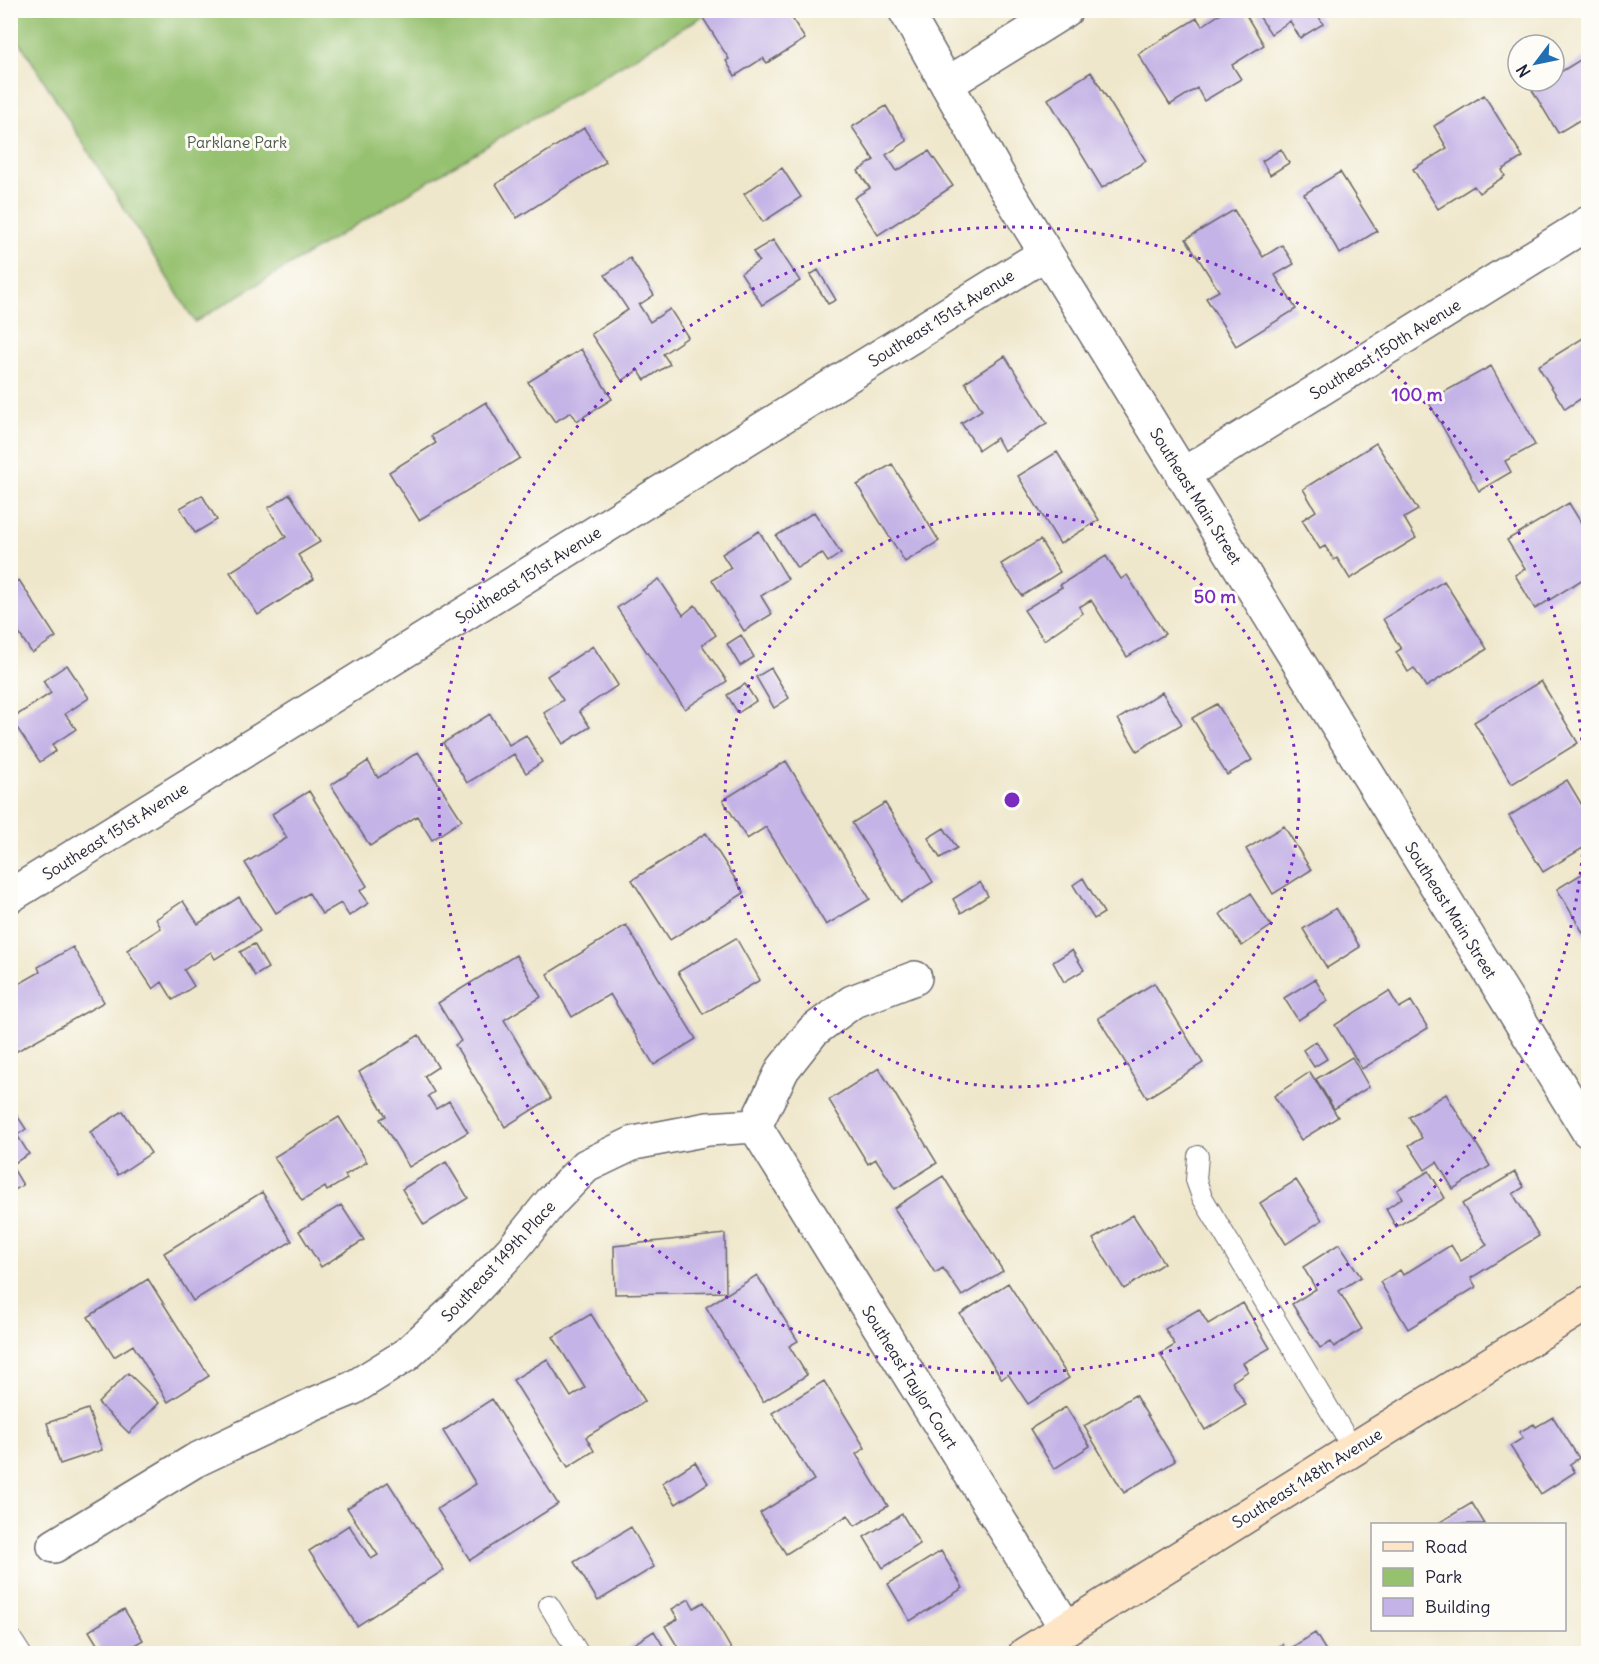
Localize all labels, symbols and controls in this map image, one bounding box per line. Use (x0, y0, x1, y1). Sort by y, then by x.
north arrow (1506, 33, 1566, 93)
text: N (1512, 61, 1535, 81)
park label: Parklane Park (187, 132, 287, 152)
street label: Southeast 151st Avenue (864, 265, 1018, 371)
street label: Southeast 150th Avenue (1306, 294, 1464, 404)
text: 100 m (1392, 383, 1443, 406)
street label: Southeast Main Street (1146, 424, 1247, 569)
street label: Southeast 151st Avenue (451, 522, 605, 628)
text: 50 m (1194, 585, 1236, 608)
street label: Southeast 151st Avenue (38, 778, 192, 884)
centre of rings (1002, 790, 1022, 810)
street label: Southeast Main Street (1401, 838, 1502, 983)
street label: Southeast 149th Place (437, 1196, 559, 1326)
street label: Southeast Taylor Court (858, 1302, 963, 1453)
street label: Southeast 148th Avenue (1228, 1424, 1386, 1532)
legend (1371, 1523, 1566, 1631)
text: Road (1425, 1535, 1468, 1558)
text: Park (1425, 1565, 1462, 1588)
text: Building (1425, 1595, 1490, 1618)

